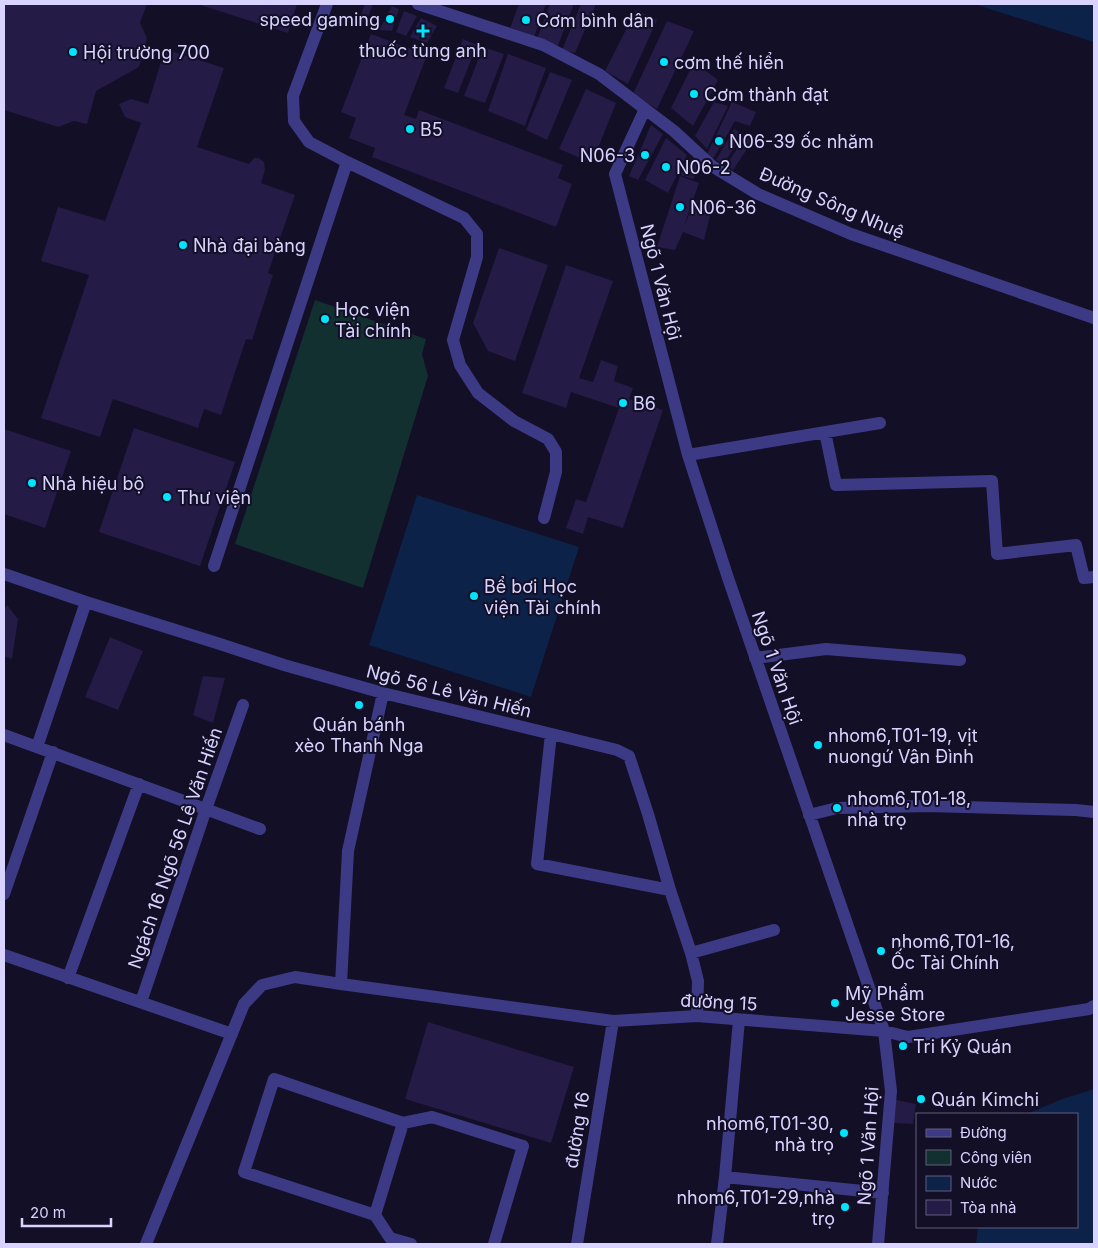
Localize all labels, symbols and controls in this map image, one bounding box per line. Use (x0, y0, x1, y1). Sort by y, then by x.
place label: speed gaming (259, 9, 380, 30)
place label: Cơm bình dân (536, 10, 654, 31)
marker: speed gaming (384, 13, 396, 25)
marker: Cơm bình dân (520, 14, 532, 26)
marker: thuốc tùng anh (417, 25, 429, 37)
place label: thuốc tùng anh (359, 40, 487, 61)
place label: Hội trường 700 (83, 42, 210, 63)
marker: Hội trường 700 (67, 46, 79, 58)
place label: cơm thế hiển (674, 52, 784, 73)
marker: cơm thế hiển (658, 56, 670, 68)
place label: Cơm thành đạt (704, 84, 829, 105)
marker: Cơm thành đạt (688, 88, 700, 100)
place label: B5 (420, 119, 443, 140)
marker: B5 (404, 123, 416, 135)
place label: N06-39 ốc nhăm (729, 131, 874, 152)
marker: N06-39 ốc nhăm (713, 135, 725, 147)
place label: N06-3 (580, 145, 635, 166)
marker: N06-3 (639, 149, 651, 161)
place label: N06-2 (676, 157, 731, 178)
marker: N06-2 (660, 161, 672, 173)
street label: Đường Sông Nhuệ (756, 163, 908, 243)
place label: N06-36 (690, 197, 756, 218)
marker: N06-36 (674, 201, 686, 213)
street label: Ngõ 1 Văn Hội (636, 222, 686, 342)
place label: Nhà đại bàng (193, 235, 306, 256)
marker: Nhà đại bàng (177, 239, 189, 251)
place label: Học viện Tài chính (335, 299, 411, 341)
marker: Học viện Tài chính (319, 313, 331, 325)
place label: B6 (633, 393, 656, 414)
marker: B6 (617, 397, 629, 409)
place label: Nhà hiệu bộ (42, 473, 144, 494)
marker: Nhà hiệu bộ (26, 477, 38, 489)
place label: Thư viện (177, 487, 251, 508)
marker: Thư viện (161, 491, 173, 503)
place label: Bể bơi Học viện Tài chính (484, 576, 601, 618)
marker: Bể bơi Học viện Tài chính (468, 590, 480, 602)
street label: Ngõ 1 Văn Hội (748, 608, 806, 728)
street label: Ngõ 56 Lê Văn Hiến (364, 660, 534, 722)
marker: Quán bánh xèo Thanh Nga (353, 699, 365, 711)
place label: Quán bánh xèo Thanh Nga (294, 714, 424, 756)
street label: Ngách 16 Ngõ 56 Lê Văn Hiến (124, 725, 226, 971)
place label: nhom6,T01-19, vịt nuongứ Vân Đình (828, 725, 978, 767)
marker: nhom6,T01-19, vịt nuongứ Vân Đình (812, 739, 824, 751)
place label: nhom6,T01-18, nhà trọ (847, 788, 971, 830)
marker: nhom6,T01-18, nhà trọ (831, 802, 843, 814)
place label: nhom6,T01-16, Ốc Tài Chính (891, 931, 1015, 973)
marker: nhom6,T01-16, Ốc Tài Chính (875, 945, 887, 957)
place label: Mỹ Phẩm Jesse Store (845, 983, 945, 1025)
street label: đường 15 (680, 989, 758, 1015)
marker: Mỹ Phẩm Jesse Store (829, 997, 841, 1009)
place label: Tri Kỷ Quán (913, 1036, 1012, 1057)
marker: Tri Kỷ Quán (897, 1040, 909, 1052)
street label: Ngõ 1 Văn Hội (853, 1086, 883, 1206)
place label: Quán Kimchi (931, 1089, 1039, 1110)
street label: đường 16 (561, 1090, 593, 1170)
marker: Quán Kimchi (915, 1093, 927, 1105)
place label: nhom6,T01-30, nhà trọ (706, 1113, 834, 1155)
legend (916, 1113, 1078, 1228)
text: Đường (960, 1123, 1007, 1142)
marker: nhom6,T01-30, nhà trọ (838, 1127, 850, 1139)
text: Công viên (960, 1148, 1032, 1167)
text: Nước (960, 1173, 998, 1192)
place label: nhom6,T01-29,nhà trọ (676, 1187, 835, 1229)
scale bar (22, 1196, 111, 1228)
text: Tòa nhà (960, 1198, 1016, 1217)
marker: nhom6,T01-29,nhà trọ (839, 1201, 851, 1213)
text: 20 m (30, 1203, 66, 1222)

